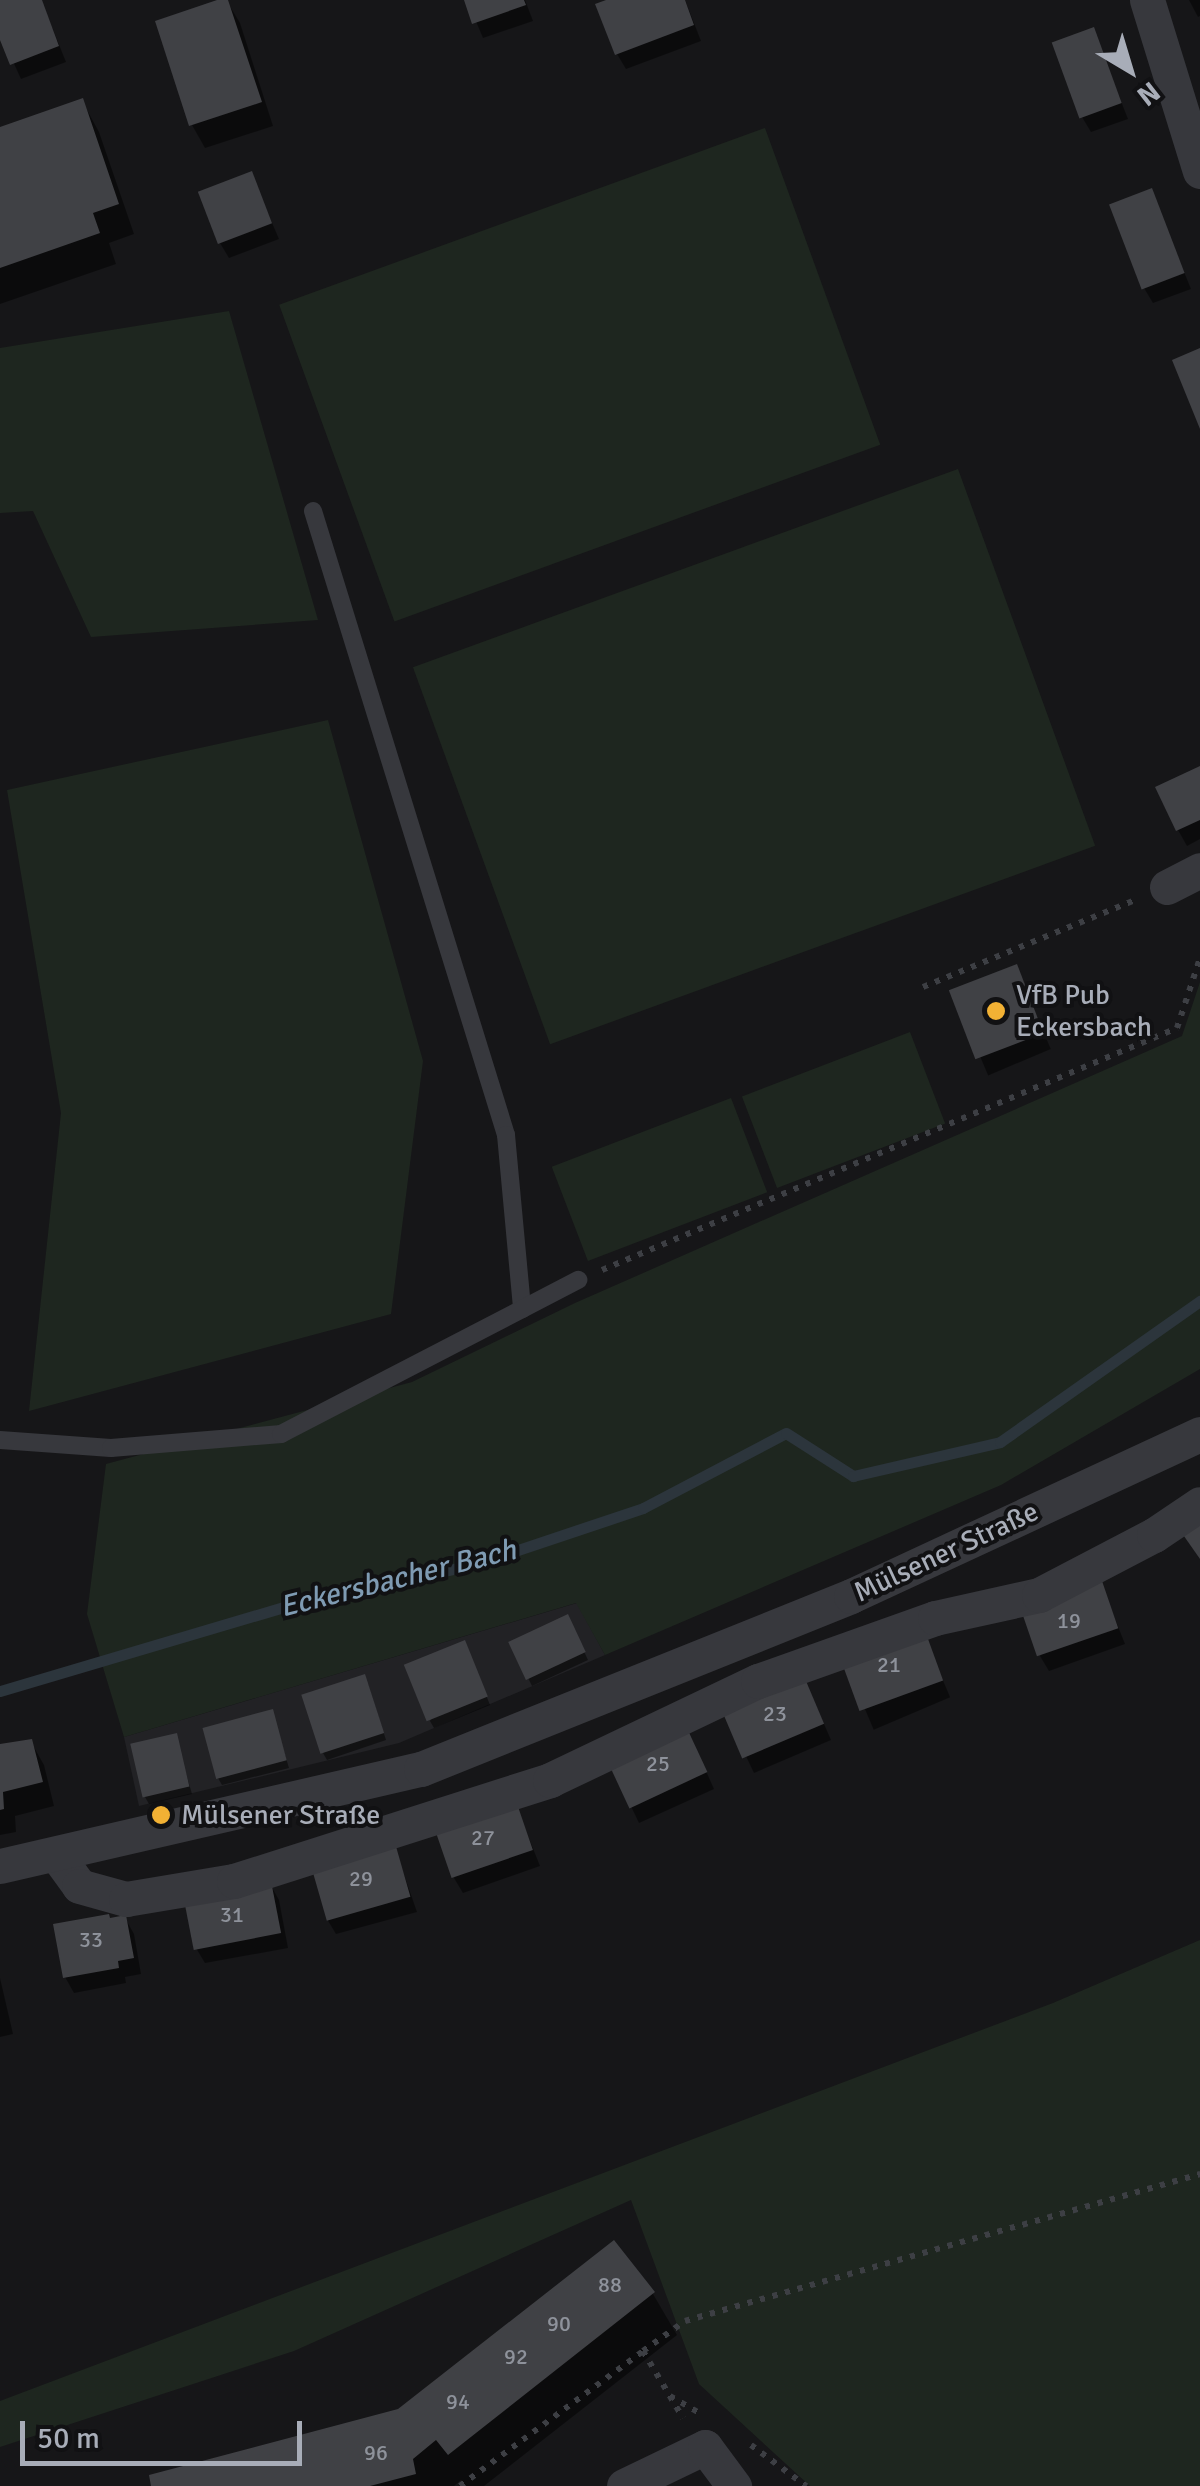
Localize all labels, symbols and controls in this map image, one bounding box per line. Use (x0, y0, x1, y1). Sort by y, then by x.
north arrow (1080, 20, 1180, 120)
text: N (1130, 74, 1167, 113)
place label: VfB Pub Eckersbach (1016, 978, 1152, 1044)
marker: VfB Pub Eckersbach (985, 1000, 1007, 1022)
street label: Mülsener Straße (849, 1495, 1043, 1609)
water label: Eckersbacher Bach (276, 1532, 520, 1626)
house number: 19 (1057, 1608, 1081, 1634)
house number: 21 (877, 1652, 901, 1678)
house number: 23 (763, 1701, 787, 1727)
house number: 25 (646, 1751, 670, 1777)
place label: Mülsener Straße (181, 1798, 380, 1832)
marker: Mülsener Straße (150, 1804, 172, 1826)
house number: 27 (471, 1825, 495, 1851)
house number: 29 (349, 1866, 373, 1892)
house number: 31 (220, 1902, 244, 1928)
house number: 33 (79, 1927, 103, 1953)
house number: 88 (598, 2272, 622, 2298)
house number: 90 (547, 2311, 571, 2337)
house number: 92 (504, 2344, 528, 2370)
house number: 94 (446, 2389, 470, 2415)
scale bar (25, 2401, 308, 2463)
text: 50 m (37, 2420, 100, 2457)
house number: 96 (364, 2440, 388, 2466)

